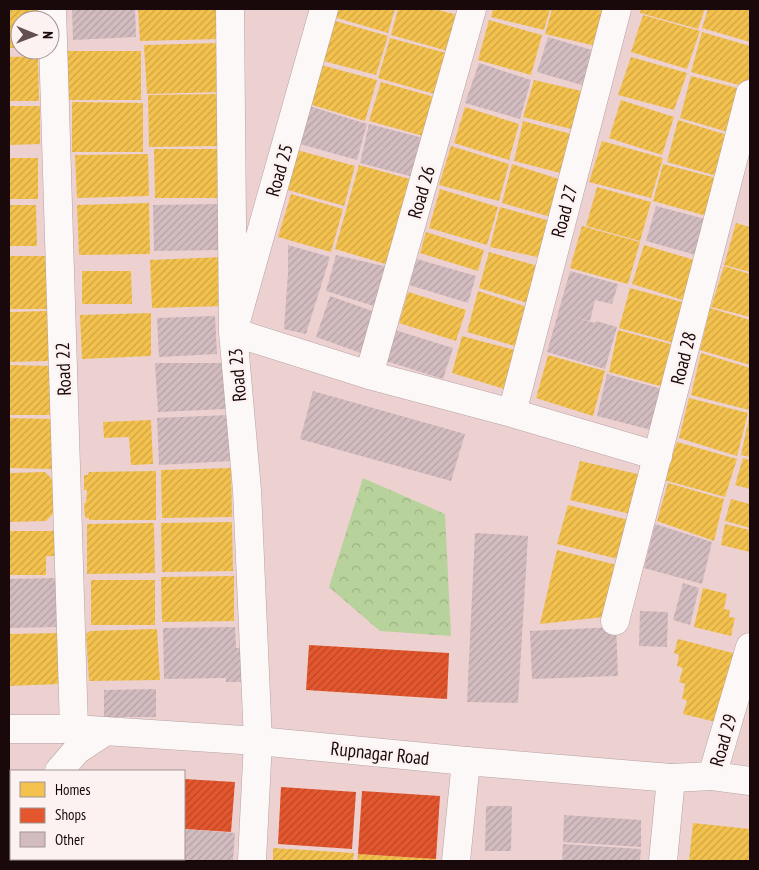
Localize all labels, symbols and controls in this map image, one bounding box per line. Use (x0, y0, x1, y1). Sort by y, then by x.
north arrow (10, 10, 60, 60)
text: N (39, 31, 57, 39)
street label: Road 25 (260, 141, 298, 199)
street label: Road 26 (402, 163, 440, 221)
street label: Road 27 (545, 182, 583, 240)
street label: Road 28 (665, 329, 701, 387)
street label: Road 22 (50, 342, 76, 396)
street label: Road 23 (223, 347, 251, 403)
street label: Road 29 (704, 711, 742, 769)
street label: Rupnagar Road (330, 736, 430, 770)
legend (10, 770, 185, 860)
text: Homes (55, 780, 91, 799)
text: Shops (55, 805, 86, 824)
text: Other (55, 830, 85, 849)

